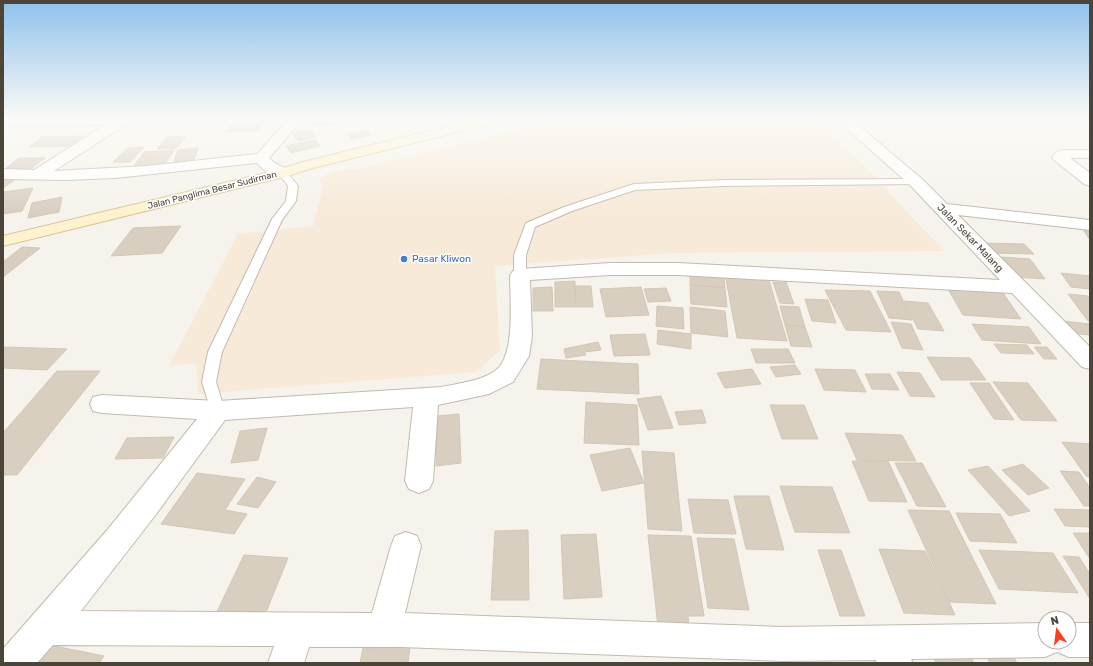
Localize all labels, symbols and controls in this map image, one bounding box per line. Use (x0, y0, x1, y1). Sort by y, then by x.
street label: Jalan Panglima Besar Sudirman (146, 169, 278, 211)
street label: Jalan Sekar Malang (934, 201, 1006, 275)
place label: Pasar Kliwon (412, 253, 471, 265)
marker: Pasar Kliwon (399, 254, 409, 264)
north arrow (1037, 610, 1077, 650)
text: N (1049, 613, 1060, 628)

